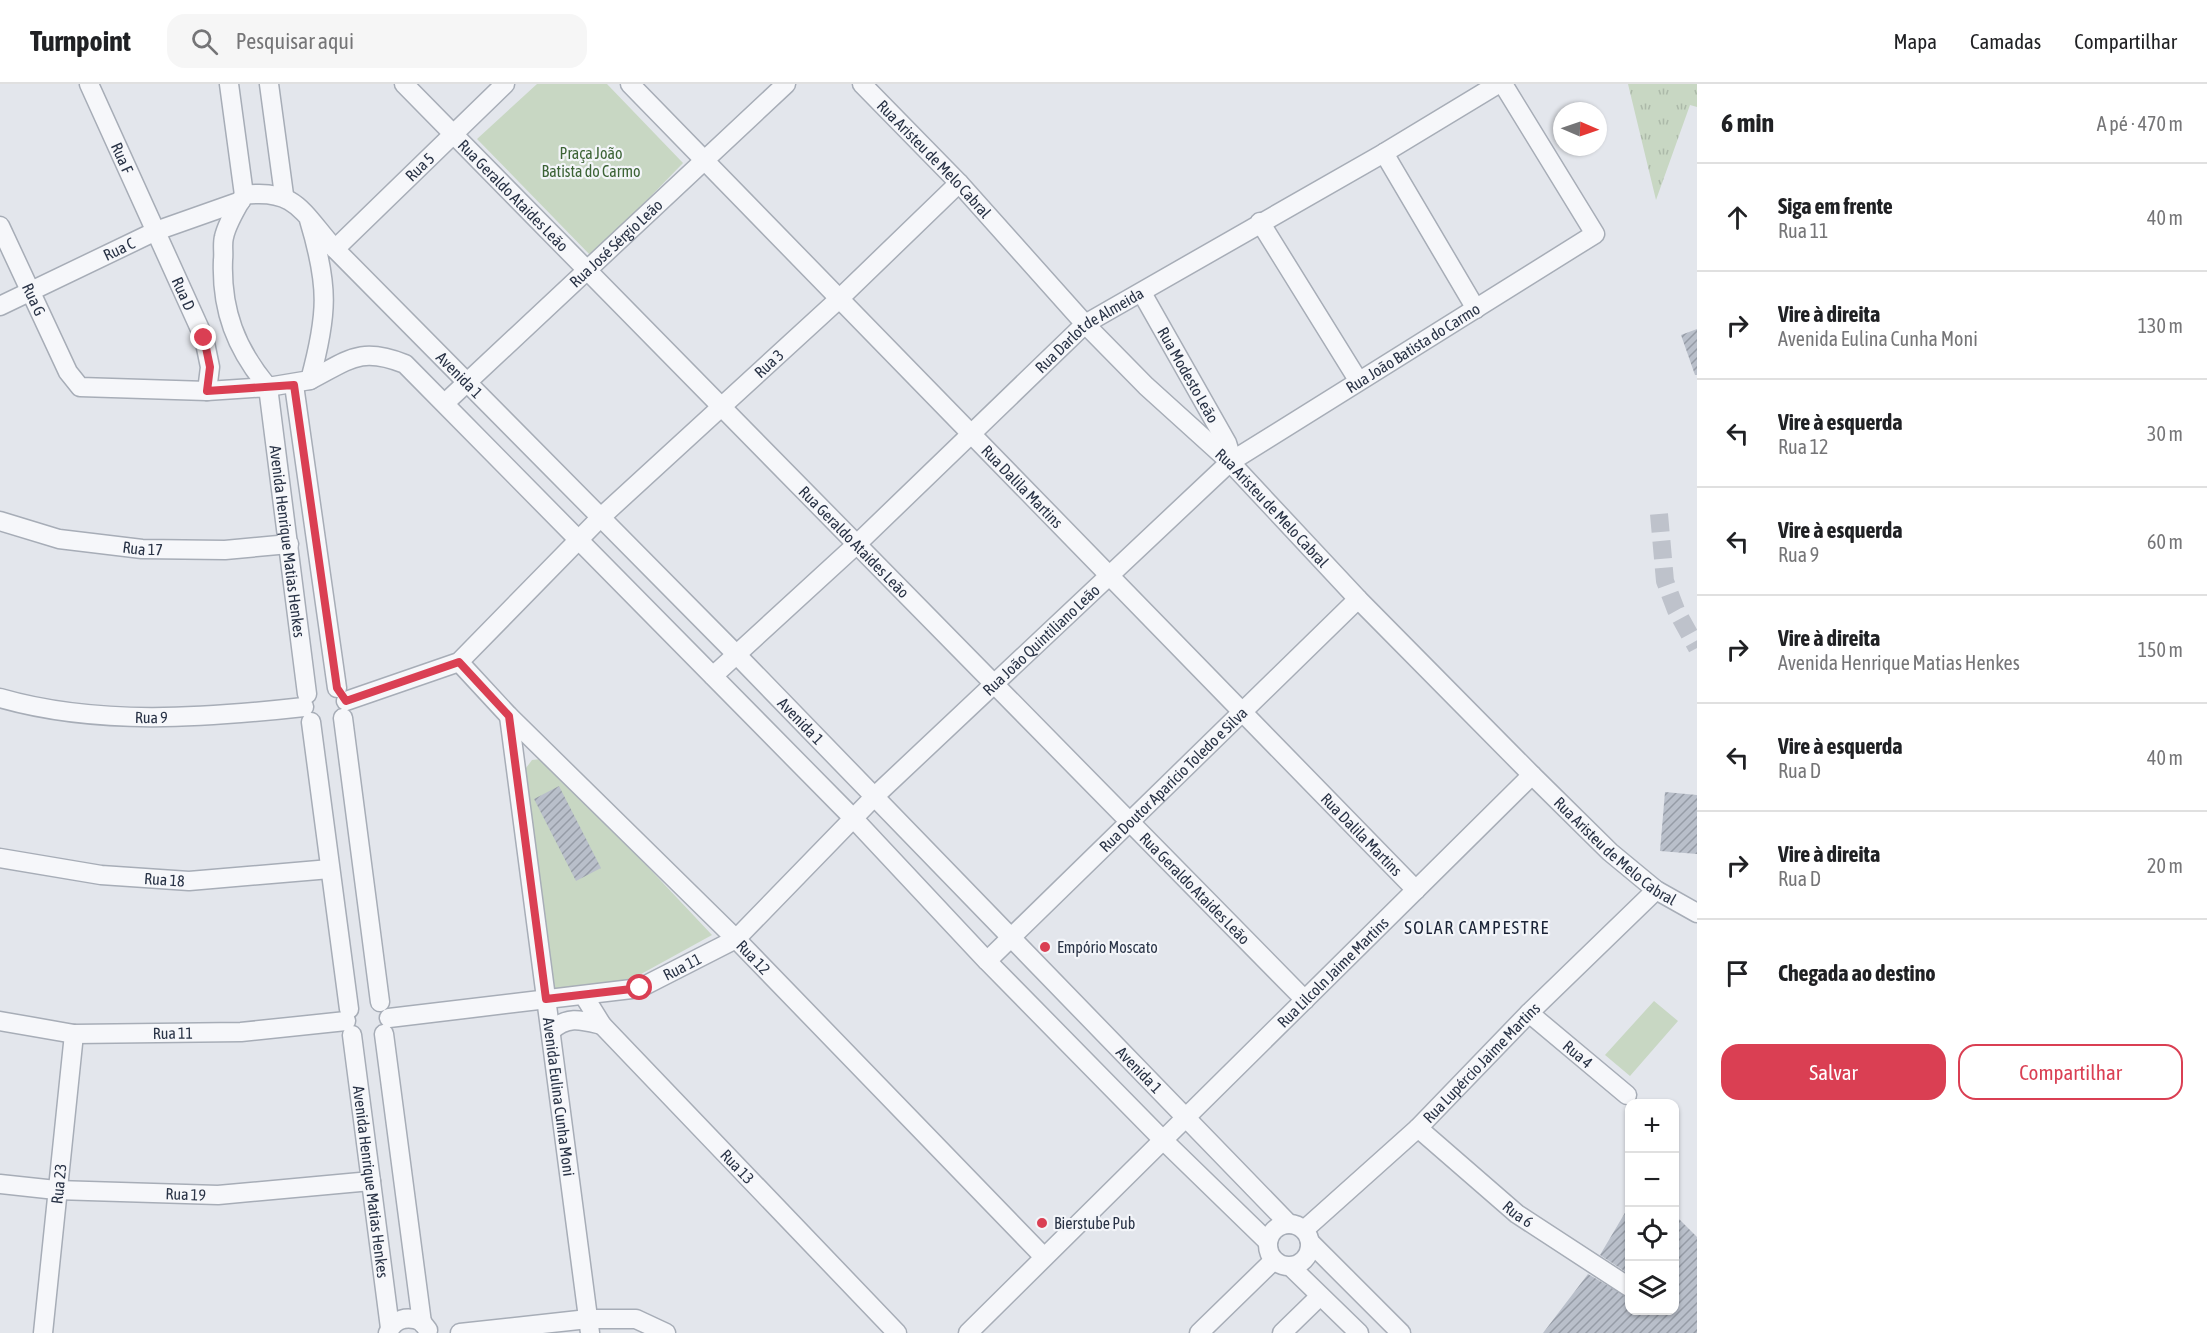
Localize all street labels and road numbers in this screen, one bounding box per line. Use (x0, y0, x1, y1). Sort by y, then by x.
street label: Rua Aristeu de Melo Cabral (874, 96, 995, 222)
street label: Rua Geraldo Ataides Leão (455, 136, 572, 255)
street label: Rua F (108, 140, 137, 177)
street label: Rua 5 (402, 149, 438, 185)
street label: Rua José Sérgio Leão (566, 196, 666, 291)
street label: Rua C (100, 234, 138, 264)
street label: Rua D (169, 274, 199, 313)
street label: Rua G (19, 280, 50, 319)
street label: Rua Darlot de Almeida (1031, 284, 1146, 376)
street label: Rua João Batista do Carmo (1343, 299, 1483, 396)
street label: Rua Modesto Leão (1154, 324, 1223, 426)
street label: Rua 3 (751, 346, 787, 381)
street label: Avenida 1 (433, 348, 486, 402)
street label: Rua Dalila Martins (978, 441, 1067, 532)
street label: Avenida Henrique Matias Henkes (266, 444, 309, 639)
street label: Rua Aristeu de Melo Cabral (1212, 445, 1333, 571)
street label: Rua Geraldo Ataides Leão (795, 482, 913, 601)
street label: Rua 17 (122, 538, 163, 558)
street label: Rua João Quintiliano Leão (979, 581, 1103, 699)
street label: Avenida 1 (774, 694, 828, 748)
street label: Rua Doutor Aparício Toledo e Silva (1095, 703, 1251, 855)
street label: Rua 9 (135, 708, 168, 726)
street label: Rua Dalila Martins (1317, 789, 1406, 880)
street label: Rua Aristeu de Melo Cabral (1551, 793, 1680, 909)
street label: Rua Geraldo Ataides Leão (1136, 829, 1254, 948)
street label: Rua 18 (144, 869, 185, 890)
street label: Rua Lilcoln Jaime Martins (1273, 913, 1392, 1031)
street label: Rua 12 (733, 936, 774, 978)
street label: Rua 11 (660, 949, 704, 984)
street label: Rua Lupércio Jaime Martins (1419, 998, 1544, 1126)
street label: Avenida Eulina Cunha Moni (540, 1016, 578, 1177)
street label: Rua 11 (153, 1024, 193, 1042)
street label: Rua 4 (1560, 1037, 1596, 1072)
street label: Avenida 1 (1113, 1043, 1166, 1097)
street label: Avenida Henrique Matias Henkes (350, 1085, 392, 1279)
street label: Rua 13 (717, 1146, 758, 1187)
street label: Rua 23 (47, 1163, 70, 1205)
street label: Rua 19 (165, 1184, 206, 1204)
street label: Rua 6 (1499, 1197, 1536, 1231)

